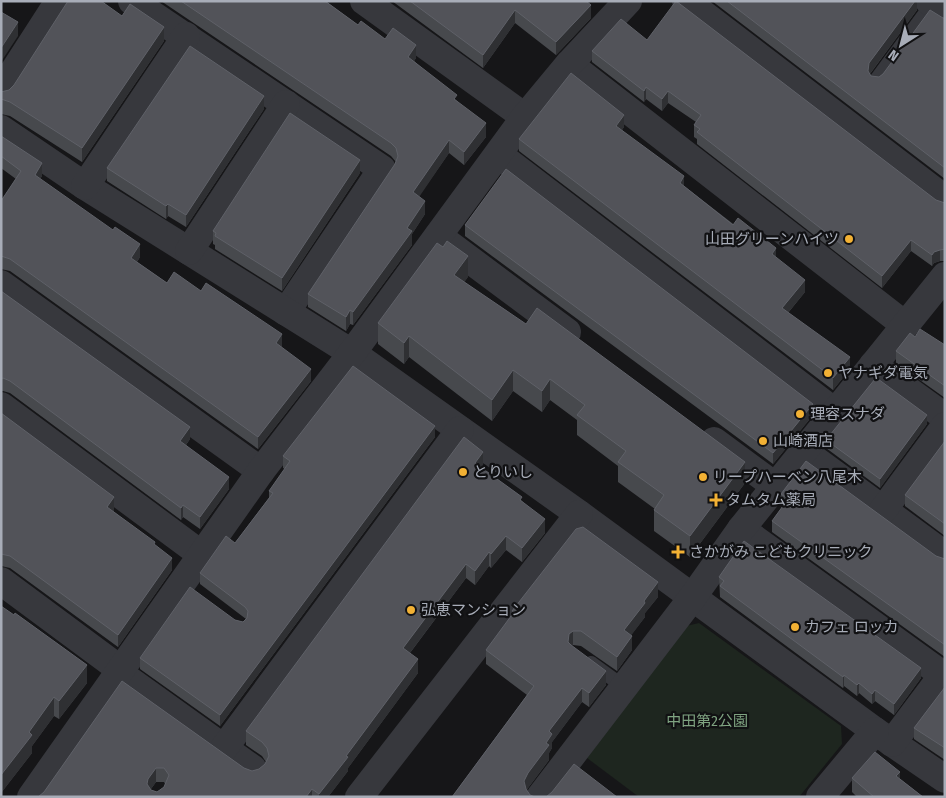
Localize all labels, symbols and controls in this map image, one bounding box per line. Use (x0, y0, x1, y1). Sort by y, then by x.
north arrow (876, 20, 926, 70)
text: N (885, 46, 902, 64)
place label: 山田グリーンハイツ (705, 230, 839, 248)
marker: 山田グリーンハイツ (843, 233, 855, 245)
place label: ヤナギダ電気 (838, 364, 928, 382)
marker: ヤナギダ電気 (822, 367, 834, 379)
place label: 理容スナダ (810, 405, 885, 423)
marker: 理容スナダ (794, 408, 806, 420)
place label: 山崎酒店 (773, 432, 833, 450)
marker: 山崎酒店 (757, 435, 769, 447)
place label: とりいし (473, 463, 533, 481)
marker: とりいし (457, 466, 469, 478)
place label: リープハーベン八尾木 (713, 468, 862, 486)
marker: リープハーベン八尾木 (697, 471, 709, 483)
place label: タムタム薬局 (726, 491, 816, 509)
marker: タムタム薬局 (710, 494, 722, 506)
place label: さかがみ こどもクリニック (689, 543, 873, 561)
marker: さかがみ こどもクリニック (671, 545, 685, 559)
place label: 弘恵マンション (421, 601, 526, 619)
marker: 弘恵マンション (405, 604, 417, 616)
place label: カフェ ロッカ (805, 618, 899, 636)
marker: カフェ ロッカ (789, 621, 801, 633)
park label: 中田第2公園 (666, 712, 748, 730)

